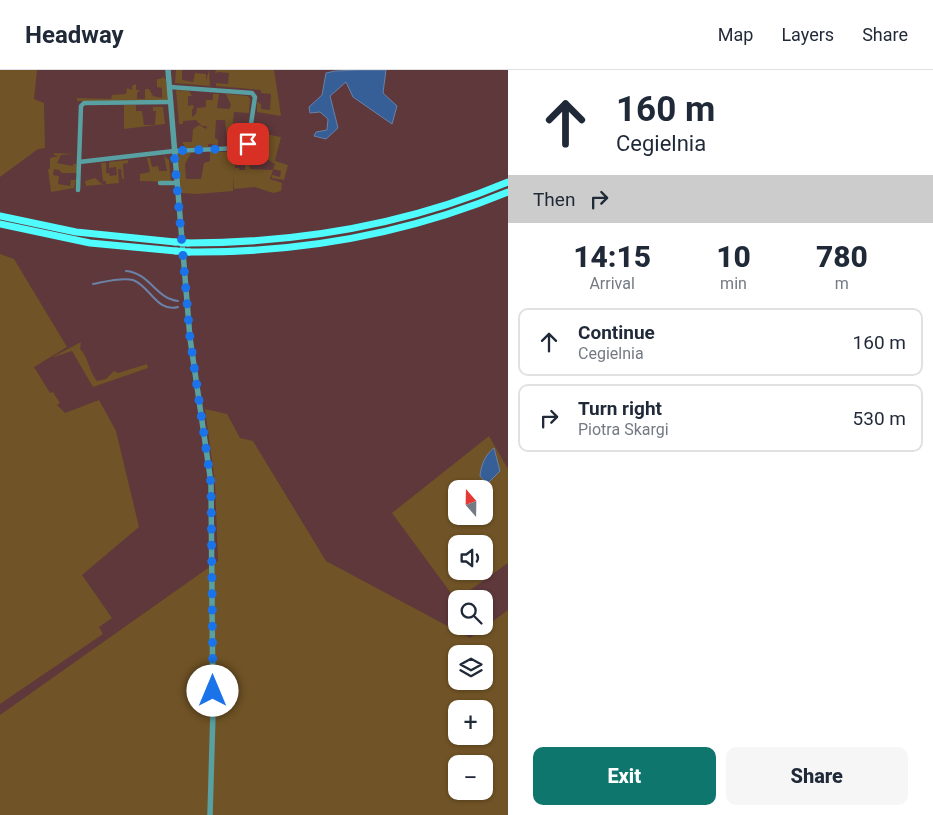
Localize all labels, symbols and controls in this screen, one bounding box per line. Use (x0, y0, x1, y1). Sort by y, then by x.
text: Headway (25, 21, 124, 49)
text: Map (718, 24, 753, 45)
text: Layers (781, 24, 834, 45)
text: Share (862, 24, 908, 45)
text: 160 m (616, 89, 715, 130)
icon: ahead (533, 90, 598, 155)
pin (227, 123, 269, 165)
icon: arrive (234, 130, 262, 158)
text: Cegielnia (616, 131, 706, 156)
icon: right (585, 185, 613, 213)
text: Then (533, 188, 575, 211)
text: 14:15 (573, 239, 651, 274)
text: 10 (716, 239, 751, 274)
text: 780 (816, 239, 868, 274)
text: Arrival (589, 274, 635, 293)
text: min (720, 274, 747, 293)
text: m (835, 274, 849, 293)
text: Continue (578, 321, 655, 344)
icon: ahead (535, 328, 563, 356)
text: 160 m (853, 331, 906, 354)
text: Cegielnia (578, 344, 644, 363)
text: Turn right (578, 397, 662, 420)
icon: right (535, 404, 563, 432)
text: 530 m (853, 407, 906, 430)
text: Piotra Skargi (578, 420, 669, 439)
north arrow (448, 480, 492, 525)
map controls (448, 480, 493, 800)
button: sound (448, 535, 493, 580)
button: search (448, 590, 493, 635)
button: layers (448, 645, 493, 690)
position arrow (186, 664, 238, 716)
button: + (448, 700, 493, 745)
button: Exit (533, 747, 716, 805)
button: Share (726, 747, 908, 805)
button: − (448, 755, 493, 800)

